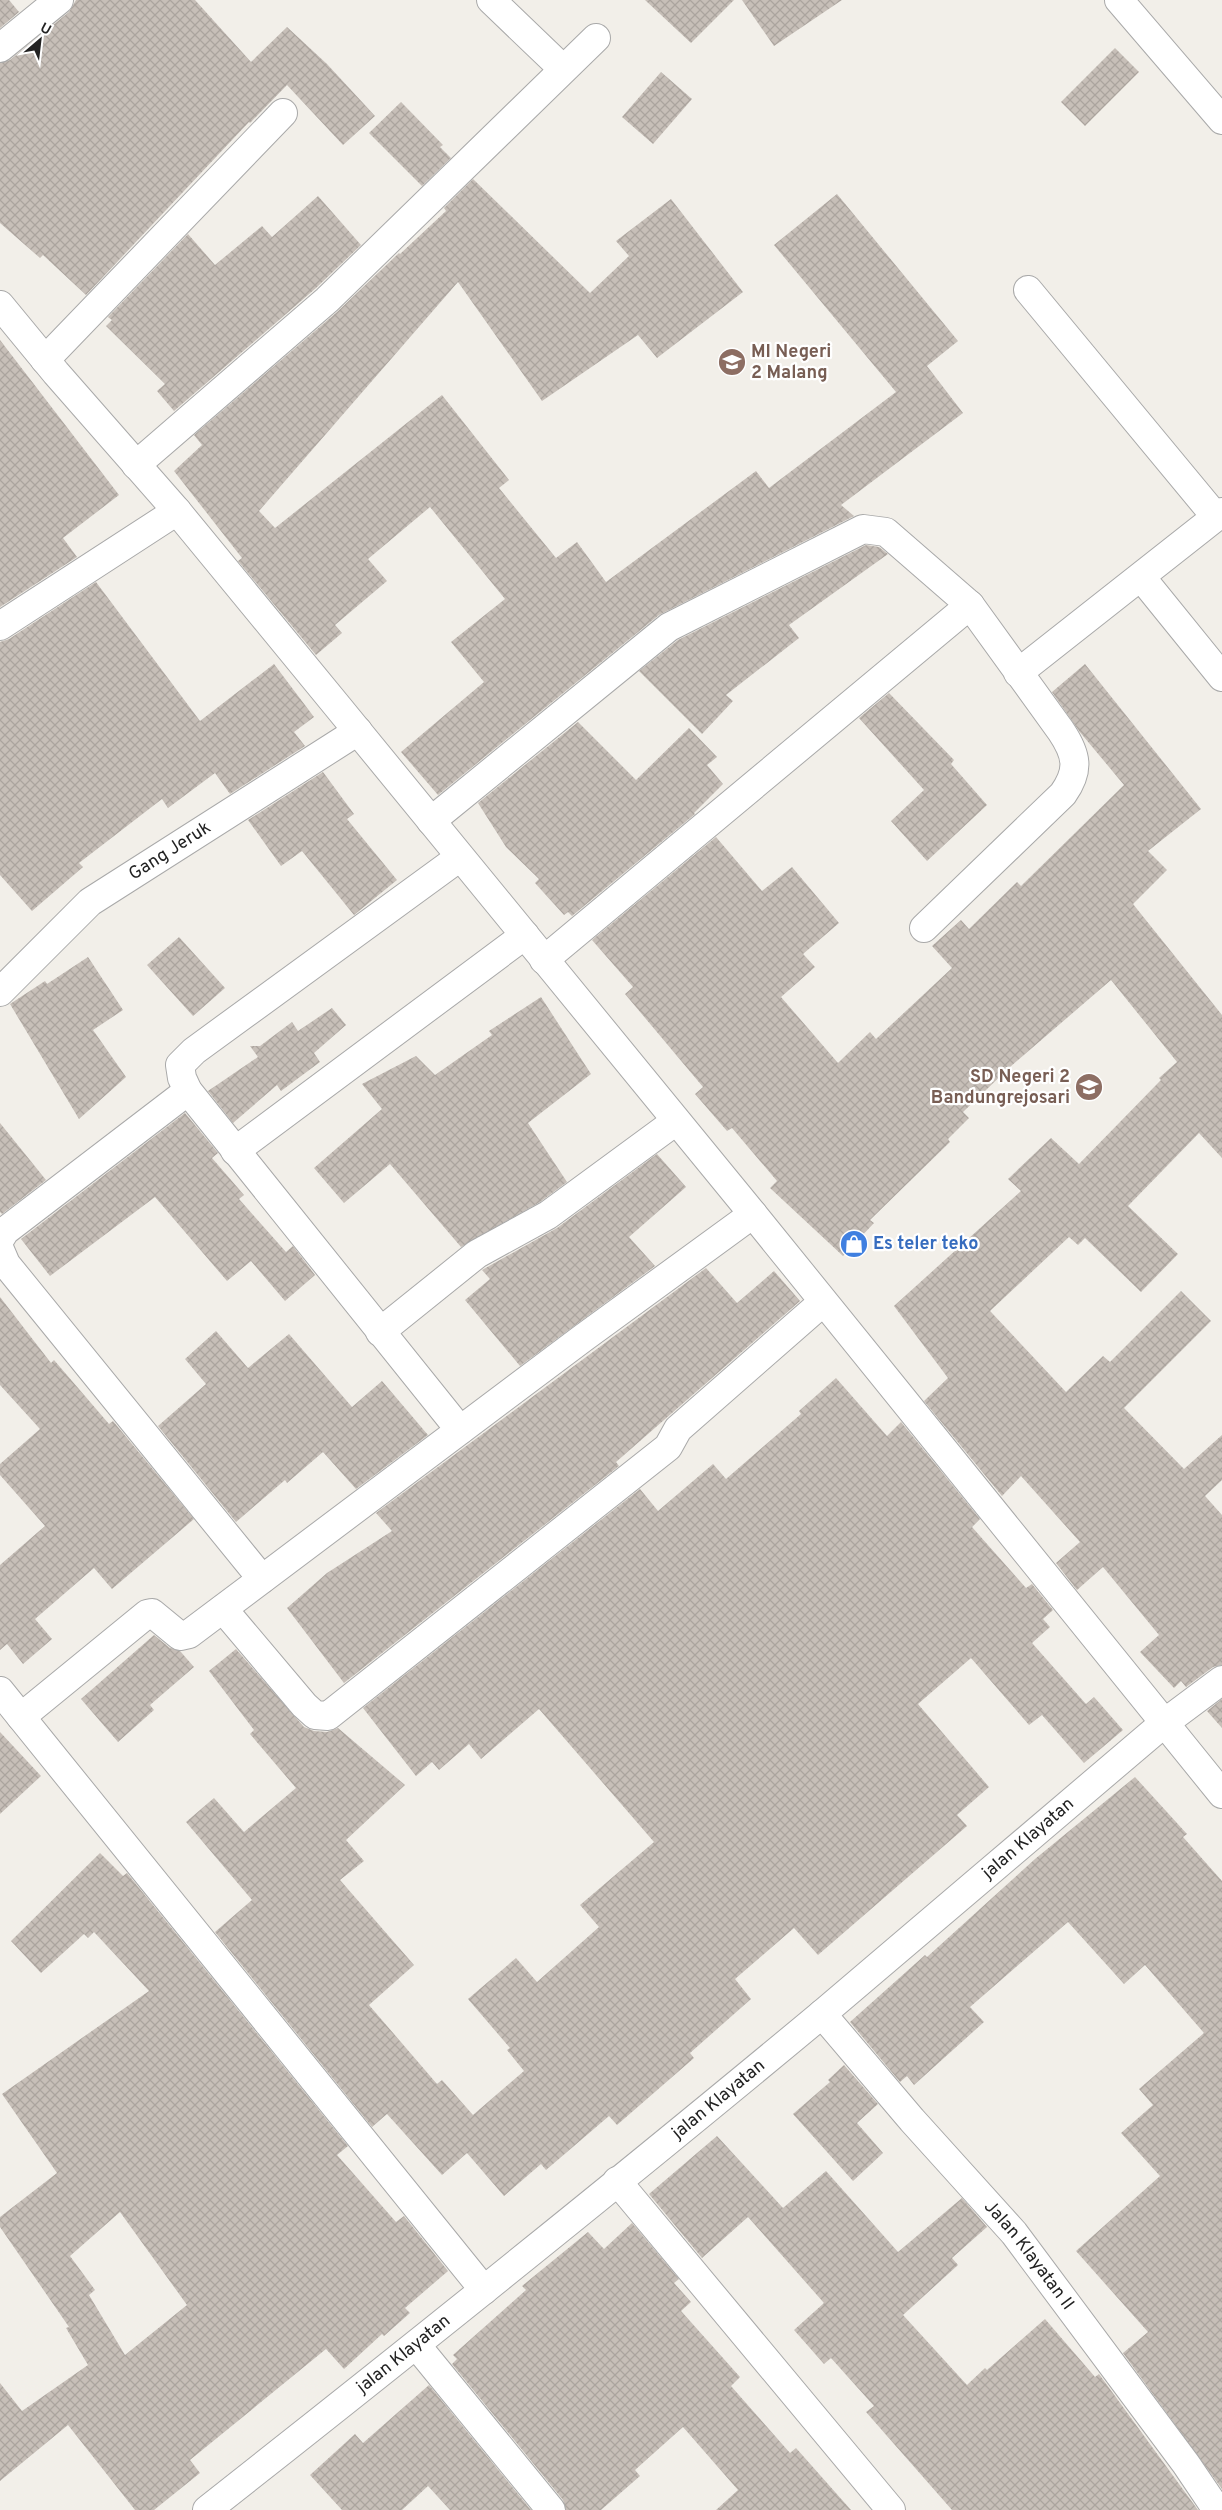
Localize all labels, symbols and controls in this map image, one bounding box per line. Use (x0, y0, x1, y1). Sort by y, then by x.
north arrow (15, 15, 65, 65)
text: U (37, 20, 54, 40)
place label: MI Negeri 2 Malang (751, 341, 831, 385)
school or university icon: MI Negeri 2 Malang (717, 347, 747, 377)
street label: Gang Jeruk (124, 816, 215, 886)
place label: SD Negeri 2 Bandungrejosari (931, 1066, 1070, 1110)
school or university icon: SD Negeri 2 Bandungrejosari (1074, 1072, 1104, 1102)
shop icon: Es teler teko (839, 1229, 869, 1259)
place label: Es teler teko (873, 1233, 978, 1256)
street label: jalan Klayatan (977, 1793, 1079, 1885)
street label: jalan Klayatan (667, 2054, 770, 2145)
street label: Jalan Klayatan II (979, 2196, 1079, 2315)
street label: jalan Klayatan (351, 2310, 455, 2399)

